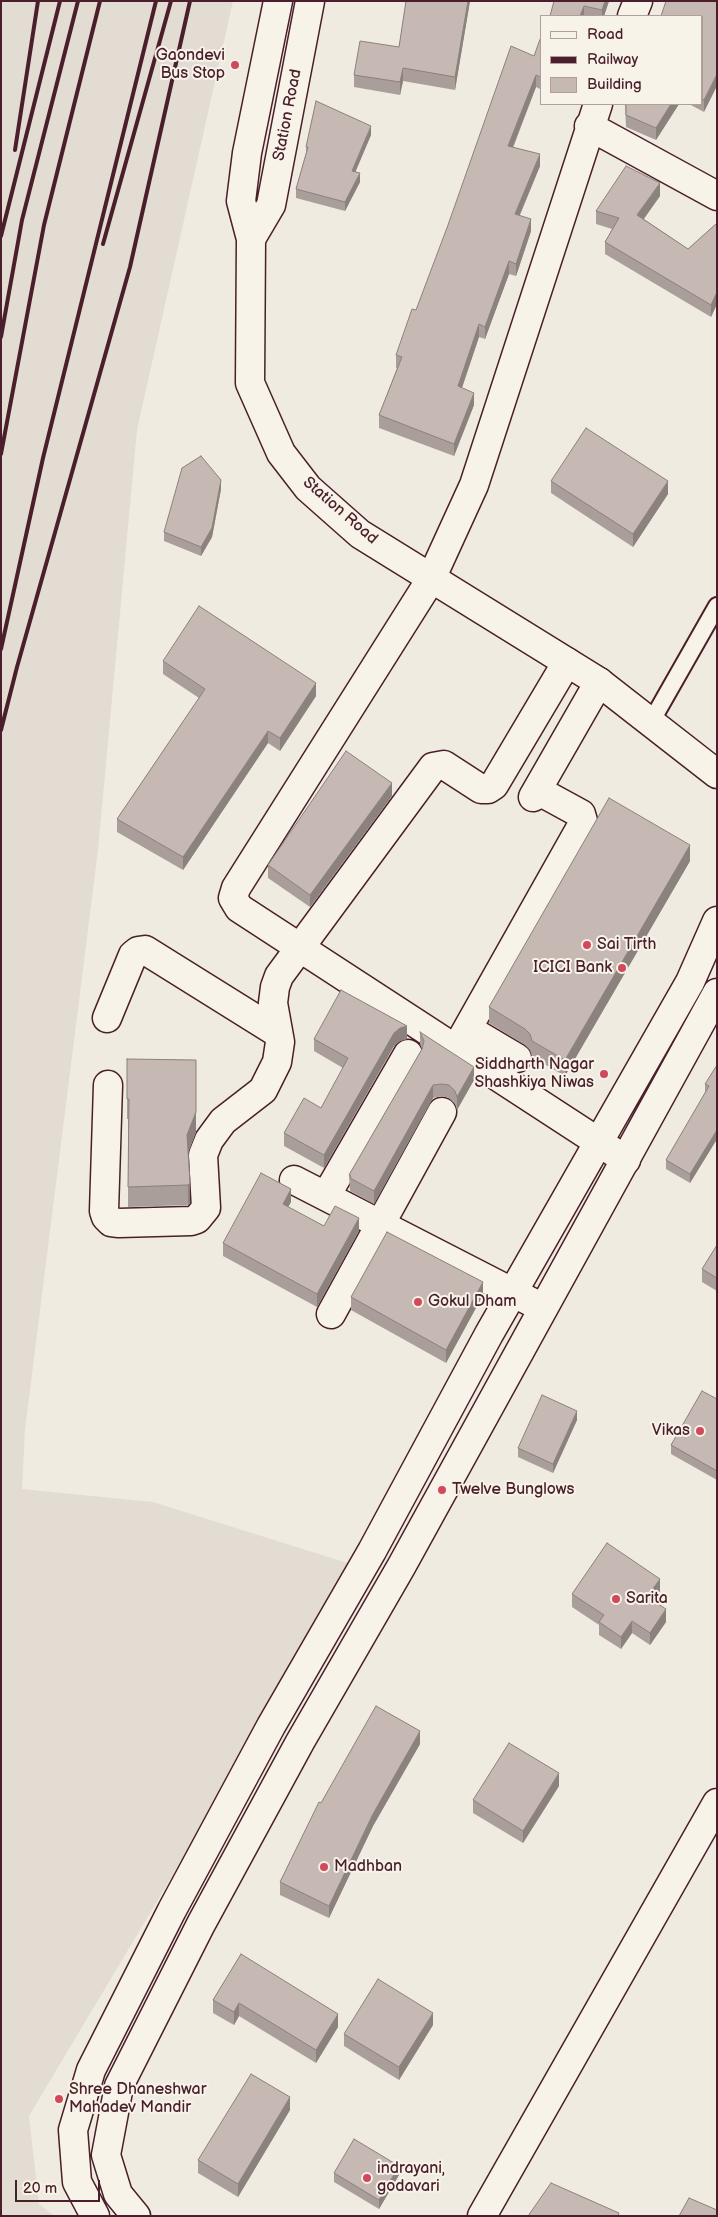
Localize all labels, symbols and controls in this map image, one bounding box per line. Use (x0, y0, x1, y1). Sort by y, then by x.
legend (540, 15, 703, 105)
text: Road (587, 25, 623, 44)
place label: Gaondevi Bus Stop (156, 46, 225, 84)
text: Railway (587, 50, 638, 69)
marker: Gaondevi Bus Stop (229, 59, 241, 71)
street label: Station Road (270, 68, 306, 162)
text: Building (587, 75, 642, 94)
street label: Station Road (299, 473, 381, 549)
place label: Sai Tirth (597, 935, 656, 955)
marker: Sai Tirth (581, 939, 593, 951)
place label: ICICI Bank (533, 958, 612, 978)
marker: ICICI Bank (616, 962, 628, 974)
place label: Siddharth Nagar Shashkiya Niwas (475, 1055, 594, 1093)
marker: Siddharth Nagar Shashkiya Niwas (598, 1068, 610, 1080)
place label: Gokul Dham (428, 1292, 516, 1312)
marker: Gokul Dham (412, 1296, 424, 1308)
place label: Vikas (652, 1421, 690, 1441)
marker: Vikas (694, 1425, 706, 1437)
place label: Twelve Bunglows (452, 1480, 574, 1500)
marker: Twelve Bunglows (436, 1484, 448, 1496)
place label: Sarita (626, 1589, 668, 1609)
marker: Sarita (610, 1593, 622, 1605)
place label: Madhban (334, 1857, 402, 1877)
marker: Madhban (318, 1861, 330, 1873)
place label: Shree Dhaneshwar Mahadev Mandir (69, 2080, 206, 2118)
marker: Shree Dhaneshwar Mahadev Mandir (53, 2093, 65, 2105)
place label: indrayani, godavari (377, 2159, 445, 2197)
scale bar (18, 2170, 102, 2202)
marker: indrayani, godavari (361, 2172, 373, 2184)
text: 20 m (23, 2179, 57, 2198)

